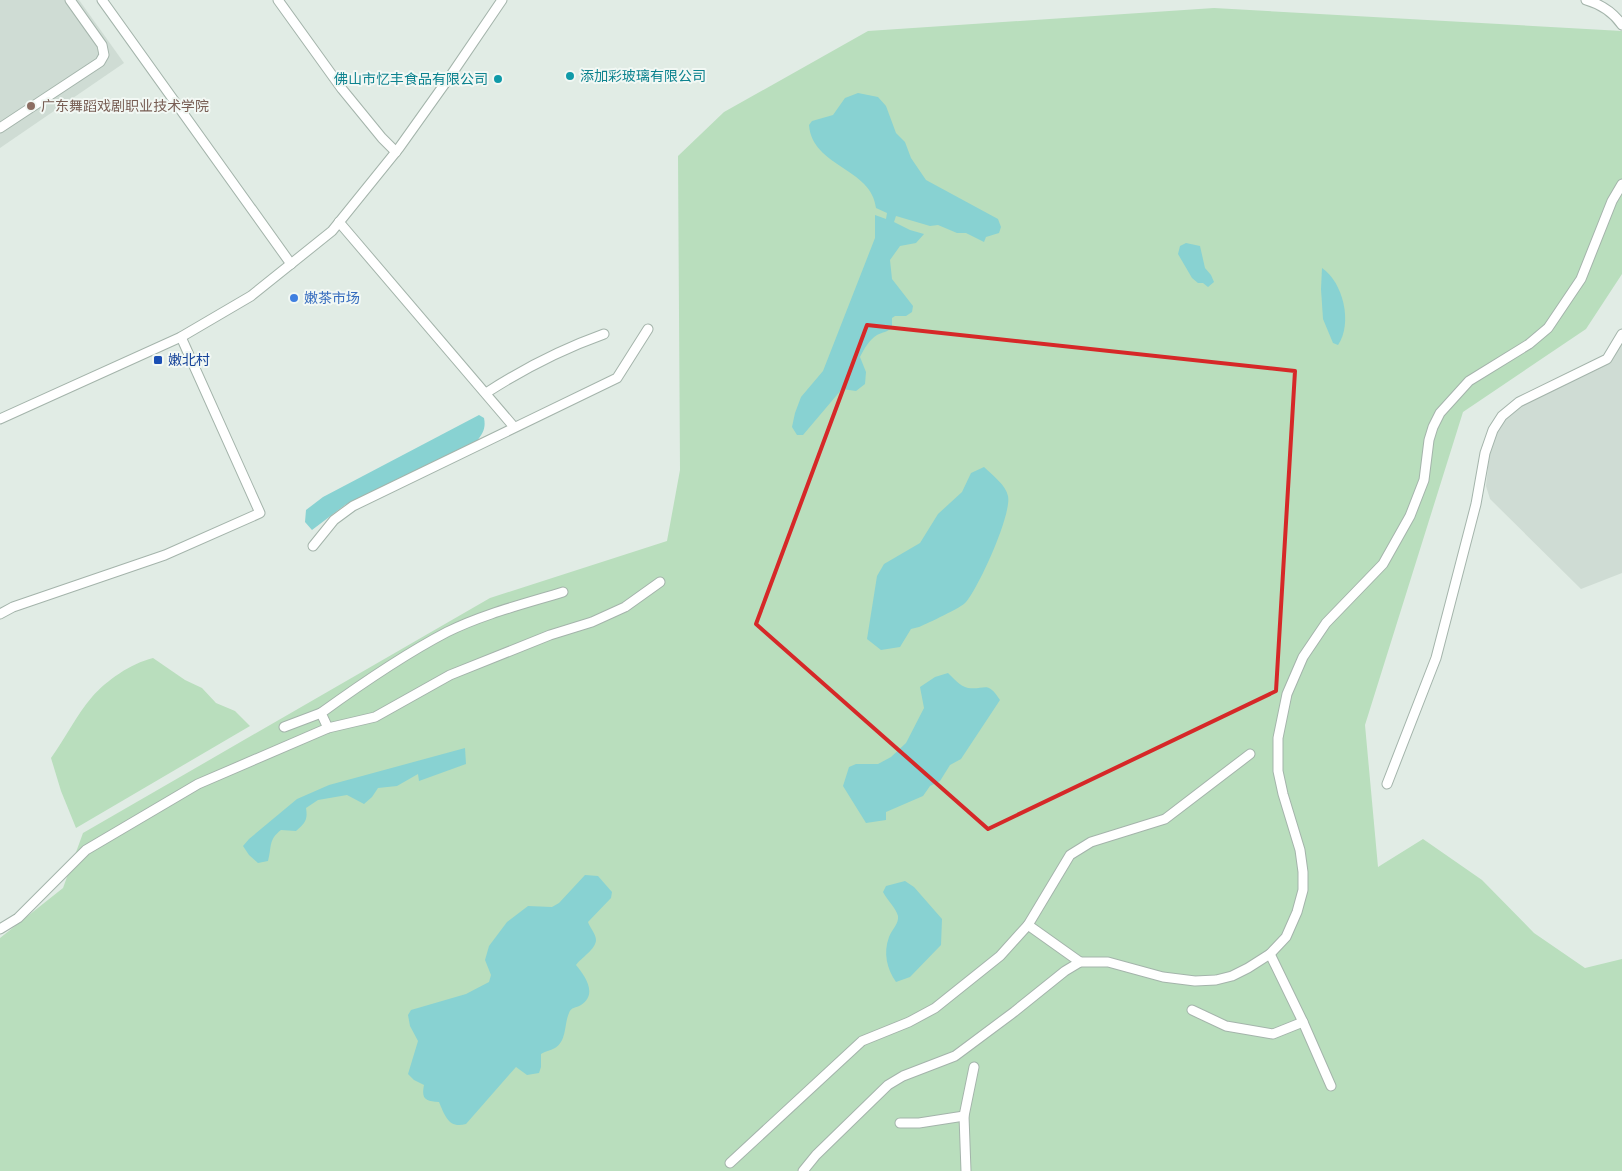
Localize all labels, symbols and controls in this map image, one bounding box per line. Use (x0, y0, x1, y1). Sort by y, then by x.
place label: 添加彩玻璃有限公司 (580, 68, 706, 84)
marker: 添加彩玻璃有限公司 (564, 70, 576, 82)
place label: 佛山市忆丰食品有限公司 (334, 71, 488, 87)
marker: 佛山市忆丰食品有限公司 (492, 73, 504, 85)
place label: 广东舞蹈戏剧职业技术学院 (41, 98, 209, 114)
marker: 广东舞蹈戏剧职业技术学院 (25, 100, 37, 112)
place label: 嫩茶市场 (304, 290, 360, 306)
marker: 嫩茶市场 (288, 292, 300, 304)
place label: 嫩北村 (168, 352, 210, 368)
marker: 嫩北村 (152, 354, 164, 366)

